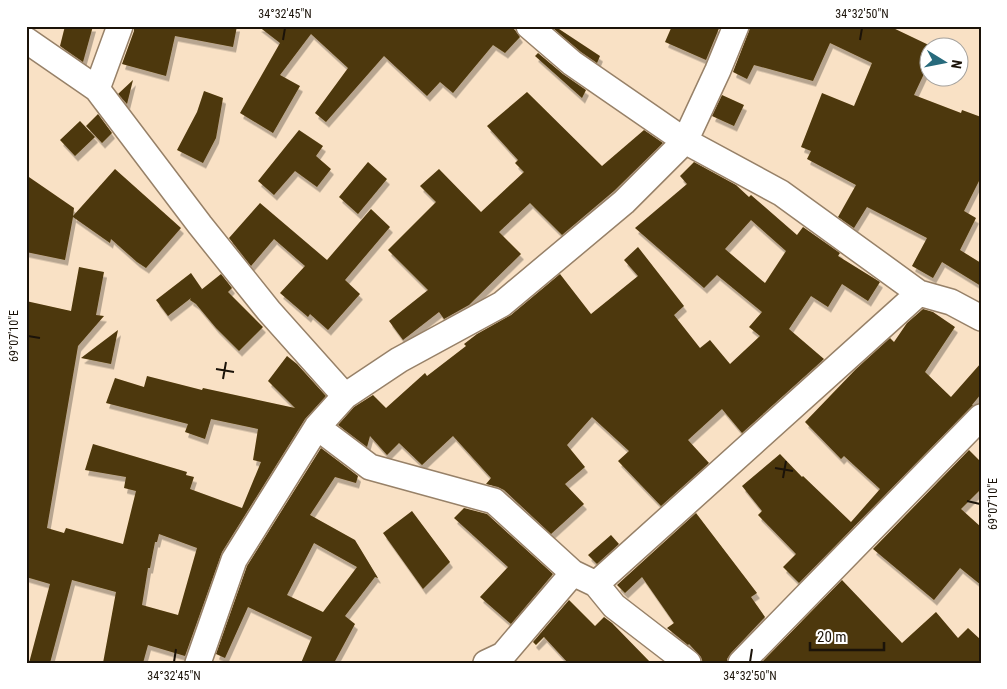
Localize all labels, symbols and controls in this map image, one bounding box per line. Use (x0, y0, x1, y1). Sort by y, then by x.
text: 34°32'45"N (258, 7, 312, 21)
text: 34°32'50"N (835, 7, 889, 21)
north arrow (920, 38, 970, 88)
text: N (948, 59, 965, 70)
text: 69°07'10"E (7, 310, 21, 362)
text: 69°07'10"E (986, 478, 1000, 530)
scale bar (810, 619, 883, 651)
text: 20 m (817, 628, 847, 646)
text: 34°32'45"N (147, 669, 201, 683)
text: 34°32'50"N (723, 669, 777, 683)

